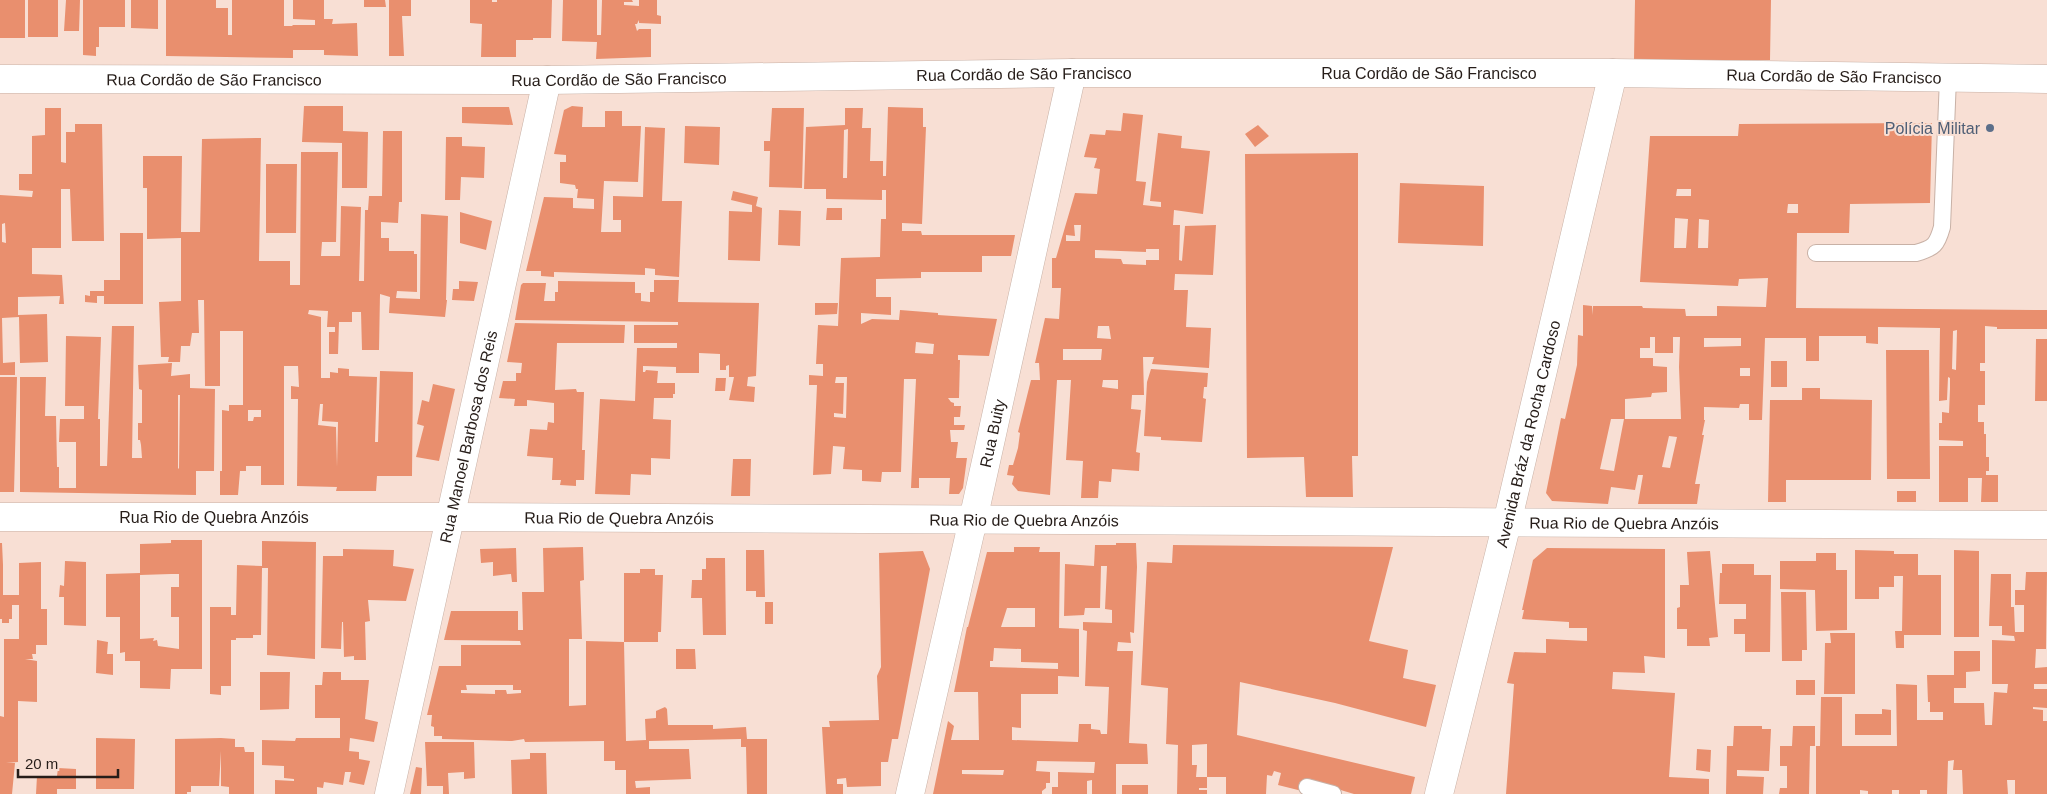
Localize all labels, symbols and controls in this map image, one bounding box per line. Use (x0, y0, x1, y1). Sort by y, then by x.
street label: Rua Cordão de São Francisco (916, 64, 1132, 84)
street label: Rua Cordão de São Francisco (1321, 65, 1537, 82)
street label: Rua Cordão de São Francisco (1726, 66, 1942, 86)
street label: Rua Cordão de São Francisco (511, 69, 727, 89)
street label: Rua Cordão de São Francisco (106, 71, 322, 88)
place label: Polícia Militar (1885, 120, 1981, 137)
marker: Polícia Militar (1984, 122, 1996, 134)
street label: Avenida Bráz da Rocha Cardoso (1493, 318, 1563, 549)
street label: Rua Manoel Barbosa dos Reis (436, 329, 500, 545)
street label: Rua Buity (976, 398, 1008, 469)
street label: Rua Rio de Quebra Anzóis (119, 509, 309, 526)
street label: Rua Rio de Quebra Anzóis (524, 509, 714, 527)
street label: Rua Rio de Quebra Anzóis (929, 511, 1119, 529)
street label: Rua Rio de Quebra Anzóis (1529, 514, 1719, 532)
scale bar (18, 746, 118, 778)
text: 20 m (25, 755, 58, 772)

